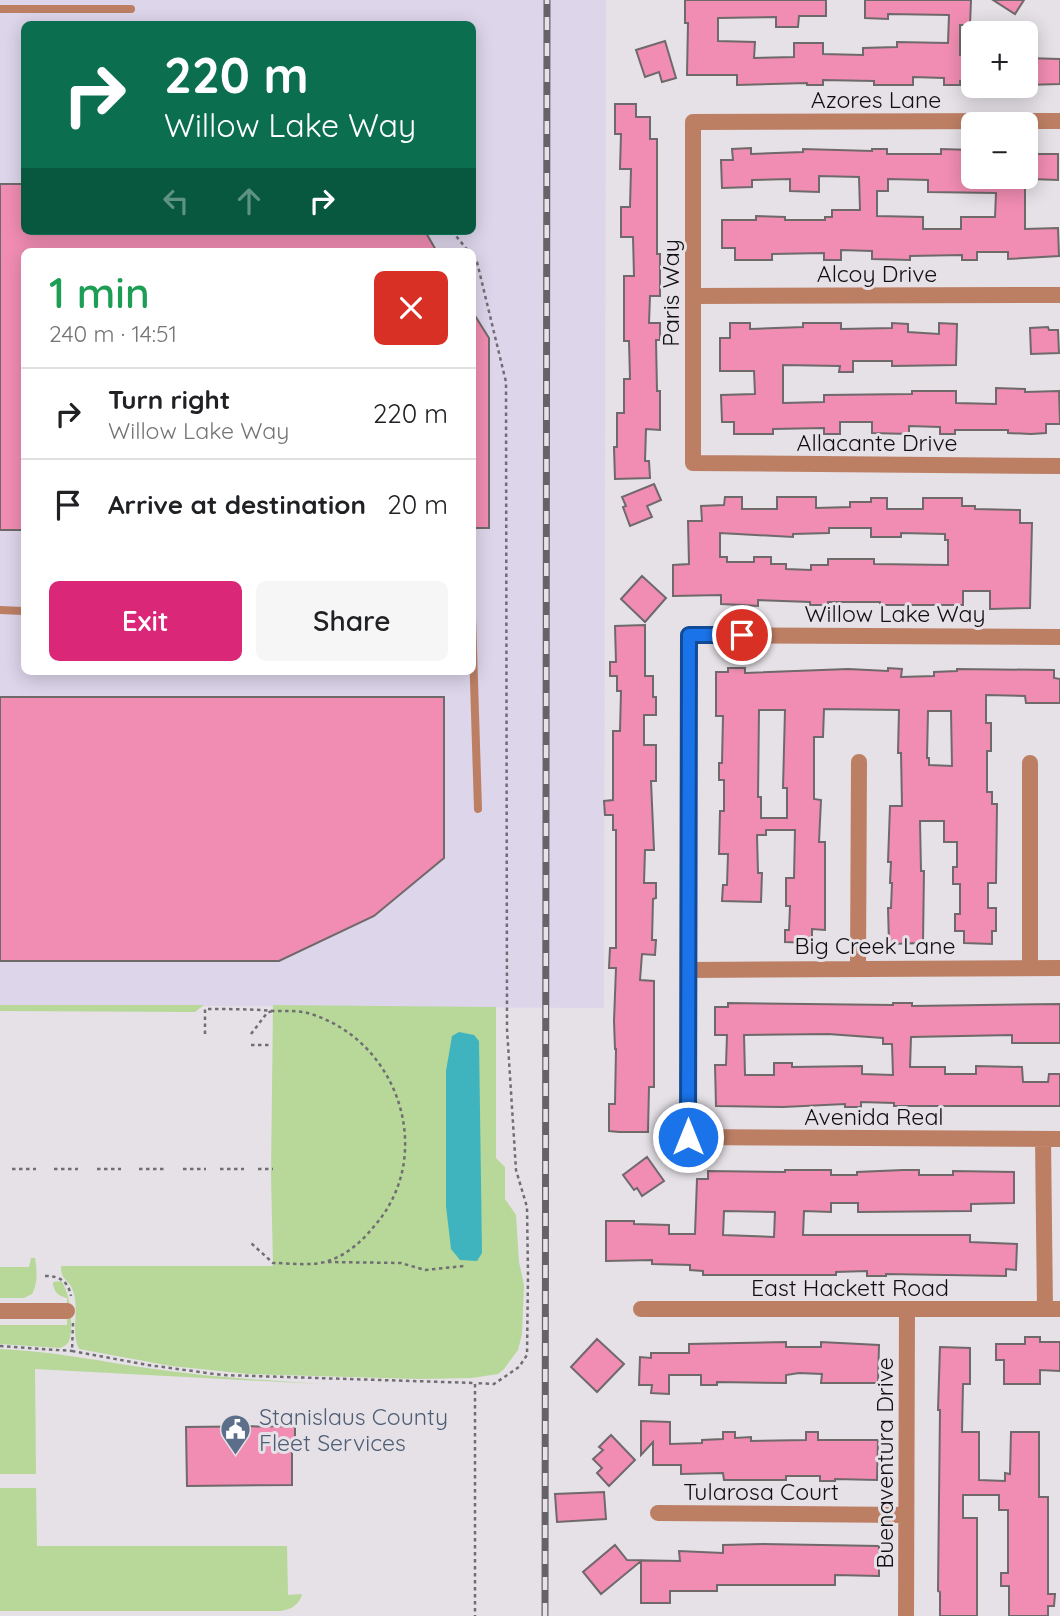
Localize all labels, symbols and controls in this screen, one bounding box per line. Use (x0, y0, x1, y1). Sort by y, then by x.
map controls (961, 21, 1038, 189)
button: + (961, 21, 1038, 98)
text: 220 m (164, 44, 309, 105)
icon: right (49, 49, 140, 140)
street label: Azores Lane (811, 85, 941, 114)
text: Willow Lake Way (164, 105, 416, 145)
button: − (961, 112, 1038, 189)
icon: left (157, 182, 195, 220)
icon: ahead (230, 182, 268, 220)
icon: right (303, 182, 341, 220)
street label: Paris Way (656, 239, 685, 347)
street label: Alcoy Drive (817, 259, 937, 288)
text: 1 min (49, 266, 150, 319)
button: close (374, 271, 448, 345)
text: 240 m · 14:51 (49, 319, 177, 348)
text: Turn right (108, 383, 230, 416)
icon: right (49, 395, 87, 433)
text: 220 m (373, 397, 448, 430)
text: Willow Lake Way (108, 416, 289, 445)
street label: Allacante Drive (797, 428, 957, 457)
icon: arrive (49, 486, 87, 524)
text: Arrive at destination (108, 488, 366, 521)
text: 20 m (387, 488, 448, 521)
button: Exit (49, 581, 242, 661)
button: Share (256, 581, 448, 661)
street label: Willow Lake Way (804, 599, 986, 628)
pin (712, 605, 772, 665)
icon: arrive (723, 616, 761, 654)
street label: Big Creek Lane (795, 931, 955, 960)
position arrow (651, 1100, 725, 1174)
street label: Avenida Real (804, 1102, 944, 1131)
street label: East Hackett Road (751, 1273, 949, 1302)
street label: Buenaventura Drive (870, 1357, 899, 1569)
place label: Stanislaus County Fleet Services (259, 1402, 448, 1457)
public building icon: Stanislaus County Fleet Services (219, 1412, 253, 1456)
street label: Tularosa Court (683, 1477, 839, 1506)

